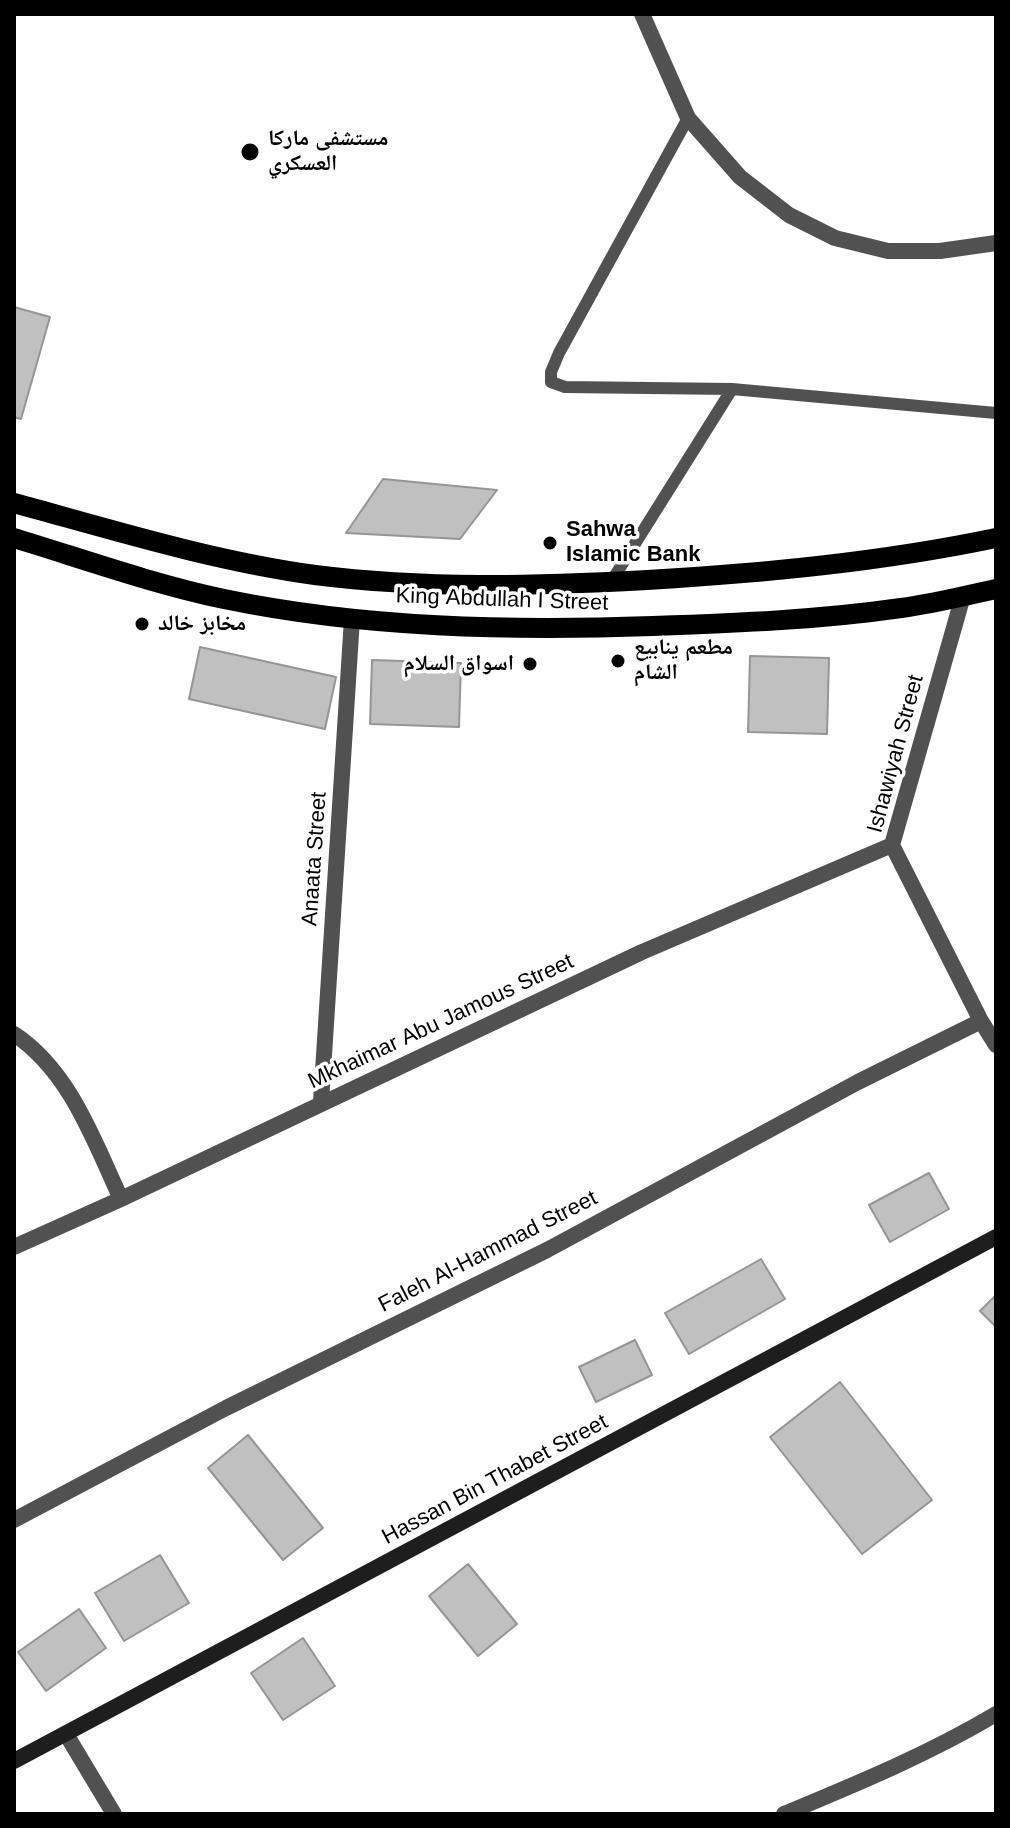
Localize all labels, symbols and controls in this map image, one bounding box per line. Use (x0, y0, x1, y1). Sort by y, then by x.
place label: مستشفى ماركا العسكري (268, 126, 388, 178)
marker: مستشفى ماركا العسكري (239, 141, 261, 163)
place label: Sahwa Islamic Bank (566, 517, 701, 568)
marker: Sahwa Islamic Bank (541, 534, 559, 552)
street label: King Abdullah I Street (395, 583, 609, 617)
place label: مخابز خالد (158, 611, 246, 637)
marker: مخابز خالد (133, 615, 151, 633)
place label: مطعم ينابيع الشام (634, 635, 733, 686)
place label: اسواق السلام (404, 651, 514, 677)
marker: مطعم ينابيع الشام (609, 652, 627, 670)
marker: اسواق السلام (521, 655, 539, 673)
street label: Ishawiyah Street (862, 672, 930, 836)
street label: Anaata Street (297, 791, 333, 927)
street label: Mkhaimar Abu Jamous Street (304, 949, 578, 1095)
street label: Faleh Al-Hammad Street (374, 1185, 602, 1319)
street label: Hassan Bin Thabet Street (378, 1409, 612, 1551)

